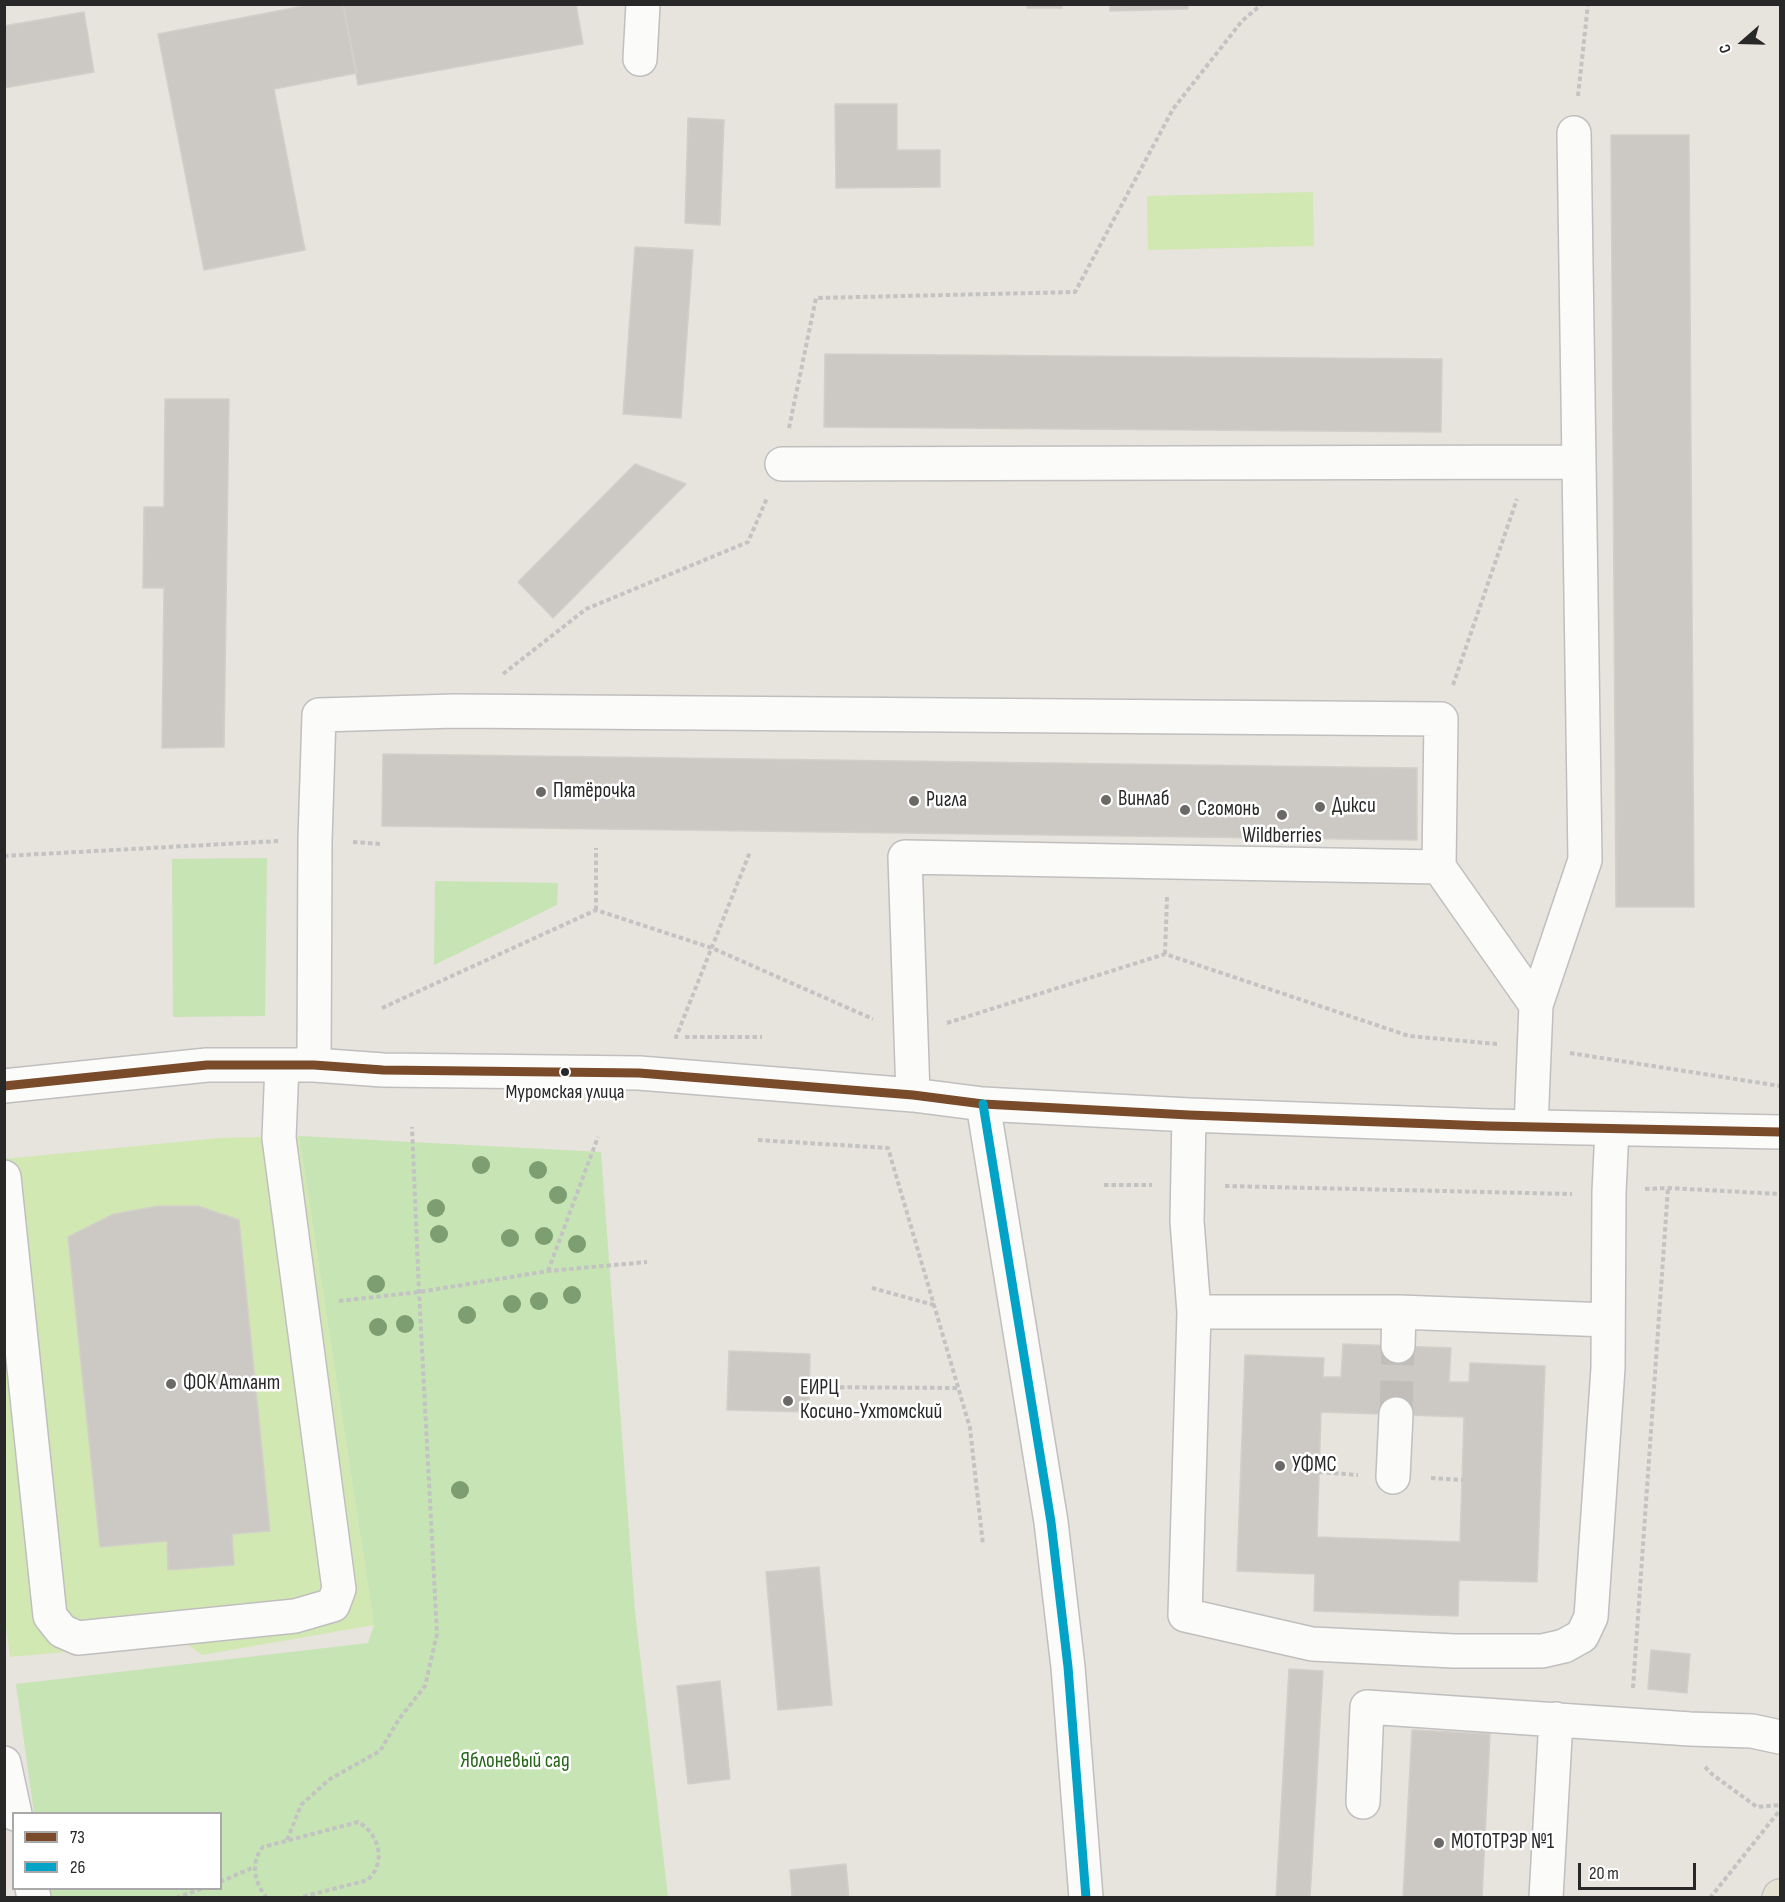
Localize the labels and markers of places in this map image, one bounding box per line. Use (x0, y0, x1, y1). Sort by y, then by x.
place label: Пятёрочка (553, 779, 636, 805)
marker: Пятёрочка (534, 785, 548, 799)
place label: Винлаб (1118, 787, 1169, 813)
place label: Ригла (926, 788, 967, 814)
marker: Винлаб (1099, 793, 1113, 807)
marker: Ригла (907, 794, 921, 808)
place label: Дикси (1332, 794, 1376, 820)
place label: Сгомонь (1197, 797, 1260, 823)
marker: Дикси (1313, 800, 1327, 814)
marker: Сгомонь (1178, 803, 1192, 817)
marker: Wildberries (1275, 808, 1289, 822)
place label: Wildberries (1242, 824, 1322, 850)
marker: Муромская улица (559, 1066, 571, 1078)
place label: Муромская улица (505, 1081, 625, 1105)
place label: ФОК Атлант (183, 1371, 280, 1397)
place label: ЕИРЦ Косино-Ухтомский (800, 1376, 942, 1426)
marker: ФОК Атлант (164, 1377, 178, 1391)
marker: ЕИРЦ Косино-Ухтомский (781, 1394, 795, 1408)
place label: УФМС (1292, 1453, 1337, 1479)
marker: УФМС (1273, 1459, 1287, 1473)
place label: МОТОТРЭР №1 (1451, 1830, 1554, 1856)
marker: МОТОТРЭР №1 (1432, 1836, 1446, 1850)

